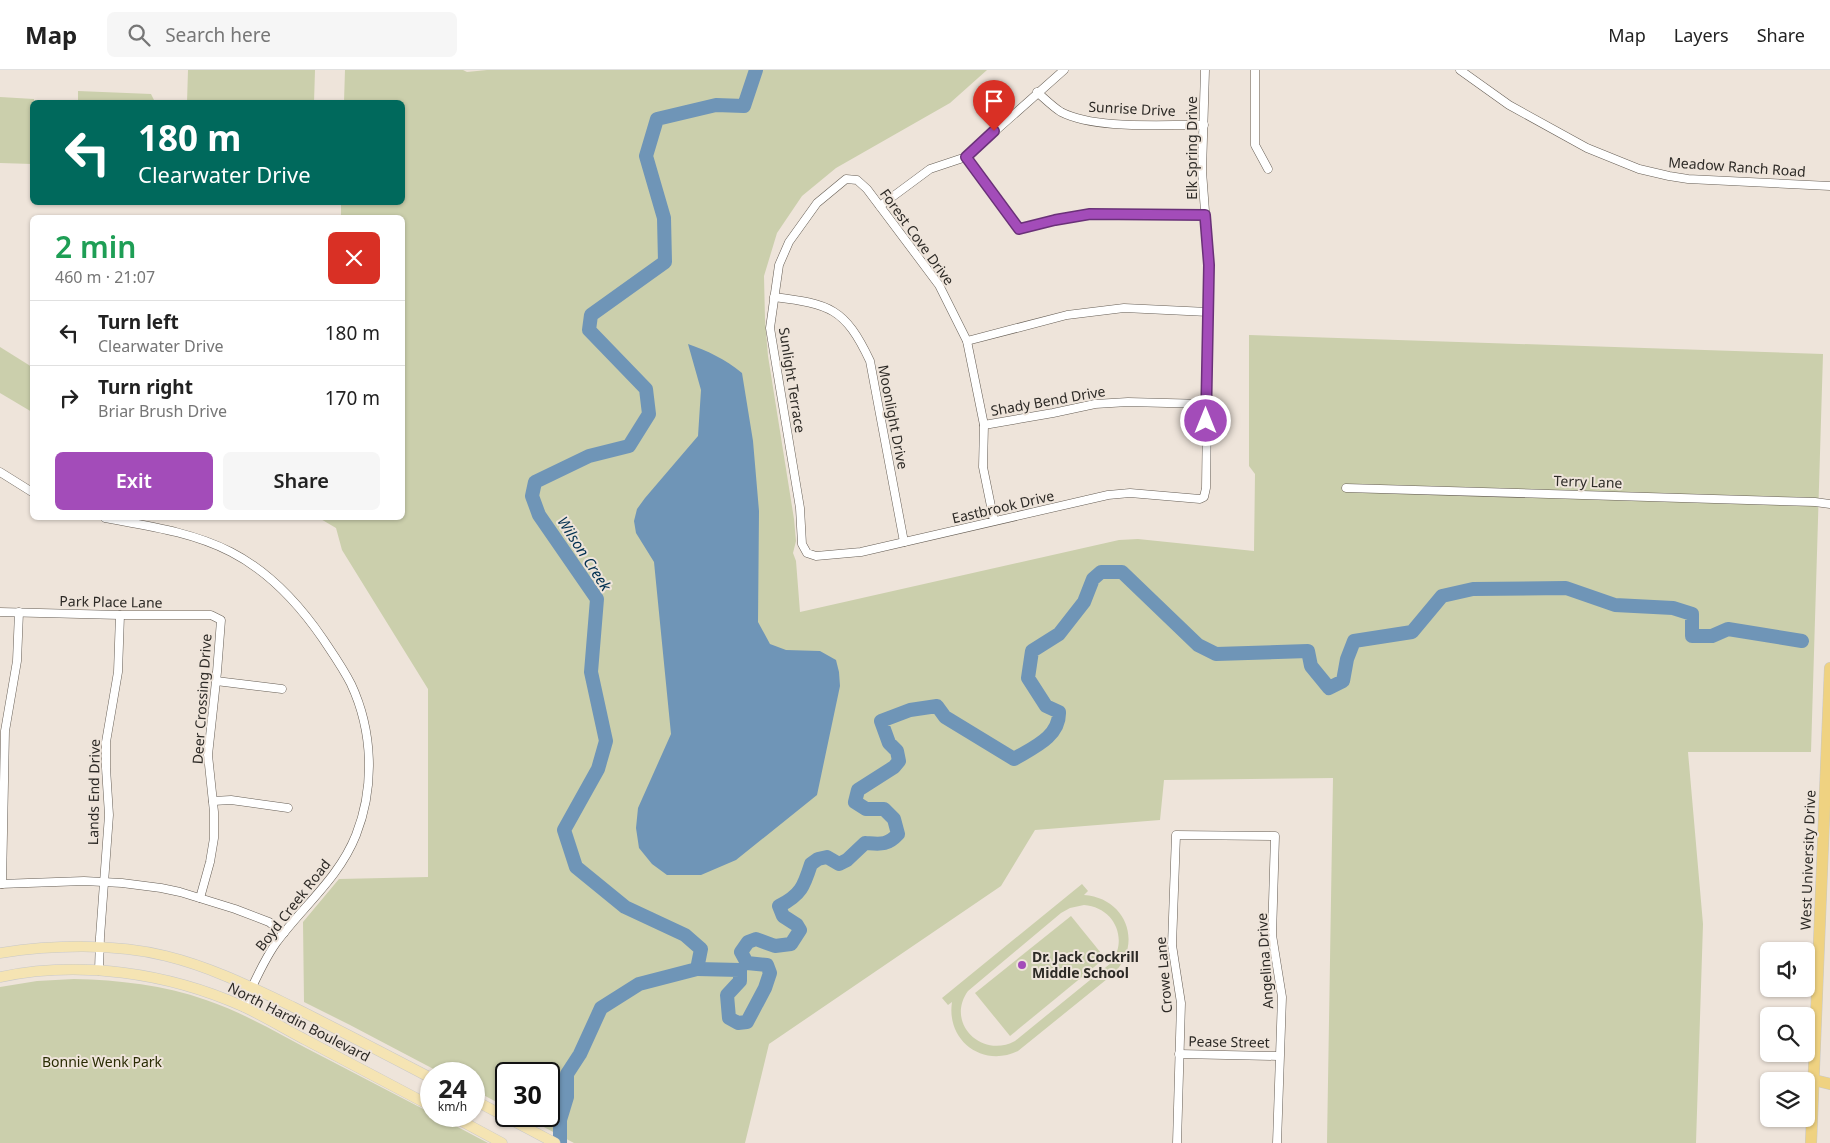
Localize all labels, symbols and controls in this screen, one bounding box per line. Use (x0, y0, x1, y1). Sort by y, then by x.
search box (107, 12, 457, 57)
text: Map (25, 18, 77, 51)
icon: search (125, 21, 153, 49)
text: Search here (165, 22, 271, 48)
text: Map (1608, 23, 1646, 47)
text: Layers (1674, 23, 1729, 47)
text: Share (1757, 23, 1805, 47)
pin (973, 80, 1015, 131)
icon: arrive (980, 87, 1008, 115)
street label: Elk Spring Drive (1182, 96, 1201, 200)
street label: Sunrise Drive (1088, 97, 1176, 120)
text: 180 m (138, 114, 241, 161)
icon: left (55, 120, 120, 185)
street label: Meadow Ranch Road (1668, 152, 1806, 181)
text: Clearwater Drive (138, 159, 311, 189)
street label: Forest Cove Drive (876, 185, 959, 289)
text: 2 min (55, 226, 136, 267)
button: close (328, 232, 380, 284)
text: 460 m · 21:07 (55, 266, 155, 288)
text: Turn left (98, 309, 179, 335)
icon: left (55, 319, 83, 347)
text: 180 m (325, 320, 380, 346)
street label: Sunlight Terrace (775, 326, 810, 434)
text: Clearwater Drive (98, 335, 224, 357)
street label: Moonlight Drive (874, 363, 913, 471)
text: Turn right (98, 374, 193, 400)
street label: Shady Bend Drive (989, 381, 1107, 420)
icon: right (55, 384, 83, 412)
text: 170 m (325, 385, 380, 411)
position arrow (1179, 394, 1231, 446)
text: Briar Brush Drive (98, 400, 227, 422)
button: Exit (55, 452, 213, 510)
button: Share (223, 452, 380, 510)
street label: Terry Lane (1553, 471, 1623, 492)
street label: Eastbrook Drive (950, 486, 1056, 527)
water label: Wilson Creek (553, 512, 617, 595)
street label: Park Place Lane (59, 591, 163, 612)
street label: Deer Crossing Drive (187, 633, 216, 765)
street label: Lands End Drive (83, 739, 104, 845)
street label: West University Drive (1796, 790, 1819, 930)
street label: Boyd Creek Road (251, 855, 334, 955)
street label: Angelina Drive (1252, 912, 1277, 1010)
street label: Crowe Lane (1151, 936, 1176, 1014)
map controls (1760, 942, 1815, 1127)
button: sound (1760, 942, 1815, 997)
place label: Dr. Jack Cockrill Middle School (1032, 947, 1139, 982)
marker: Dr. Jack Cockrill Middle School (1016, 959, 1028, 971)
street label: North Hardin Boulevard (225, 977, 373, 1066)
button: search (1760, 1007, 1815, 1062)
street label: Pease Street (1188, 1031, 1270, 1052)
park label: Bonnie Wenk Park (42, 1052, 163, 1071)
speed limit sign: 30 (495, 1062, 560, 1127)
text: 24 (438, 1071, 467, 1105)
button: layers (1760, 1072, 1815, 1127)
text: km/h (438, 1098, 467, 1115)

